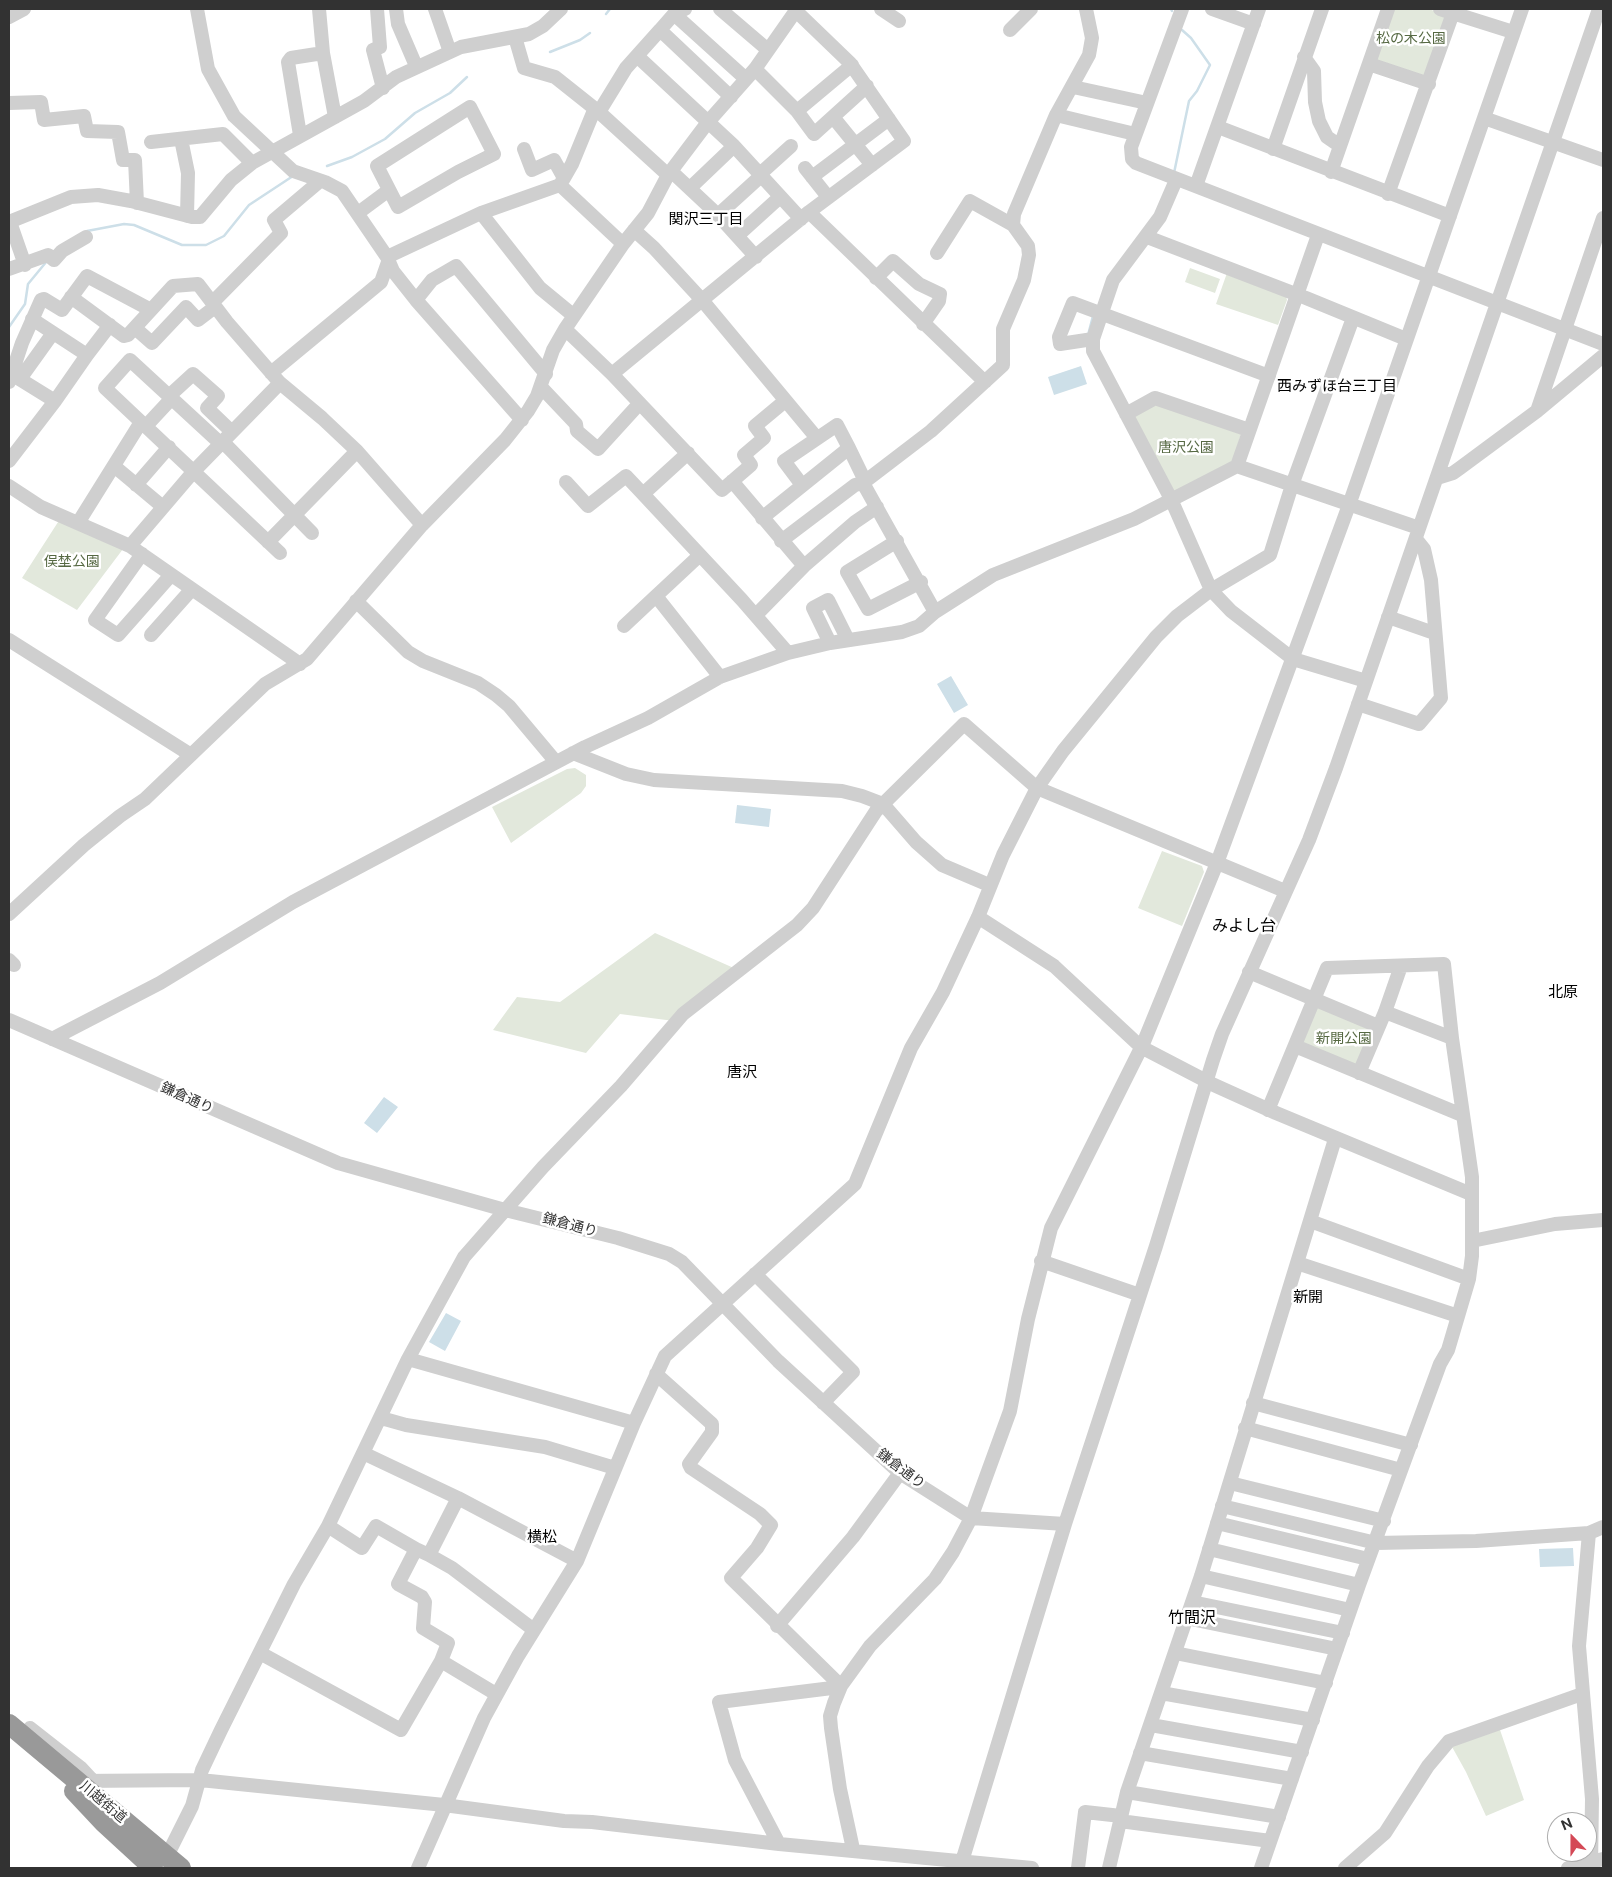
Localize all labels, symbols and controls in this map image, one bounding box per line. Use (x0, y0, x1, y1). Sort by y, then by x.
park label: 松の木公園 (1376, 31, 1446, 47)
district label: 関沢三丁目 (669, 210, 743, 228)
district label: 西みずほ台三丁目 (1277, 377, 1397, 395)
park label: 唐沢公園 (1158, 440, 1214, 456)
park label: 俣埜公園 (44, 554, 100, 570)
district label: みよし台 (1212, 916, 1276, 936)
district label: 北原 (1548, 983, 1578, 1001)
park label: 新開公園 (1316, 1031, 1372, 1047)
district label: 唐沢 (727, 1063, 757, 1081)
street label: 鎌倉通り (158, 1079, 216, 1117)
street label: 鎌倉通り (541, 1210, 599, 1240)
district label: 新開 (1293, 1288, 1323, 1306)
street label: 鎌倉通り (874, 1445, 928, 1493)
district label: 横松 (527, 1528, 557, 1546)
district label: 竹間沢 (1168, 1608, 1216, 1628)
street label: 川越街道 (76, 1778, 130, 1826)
north arrow (1547, 1812, 1597, 1862)
text: N (1559, 1815, 1575, 1833)

